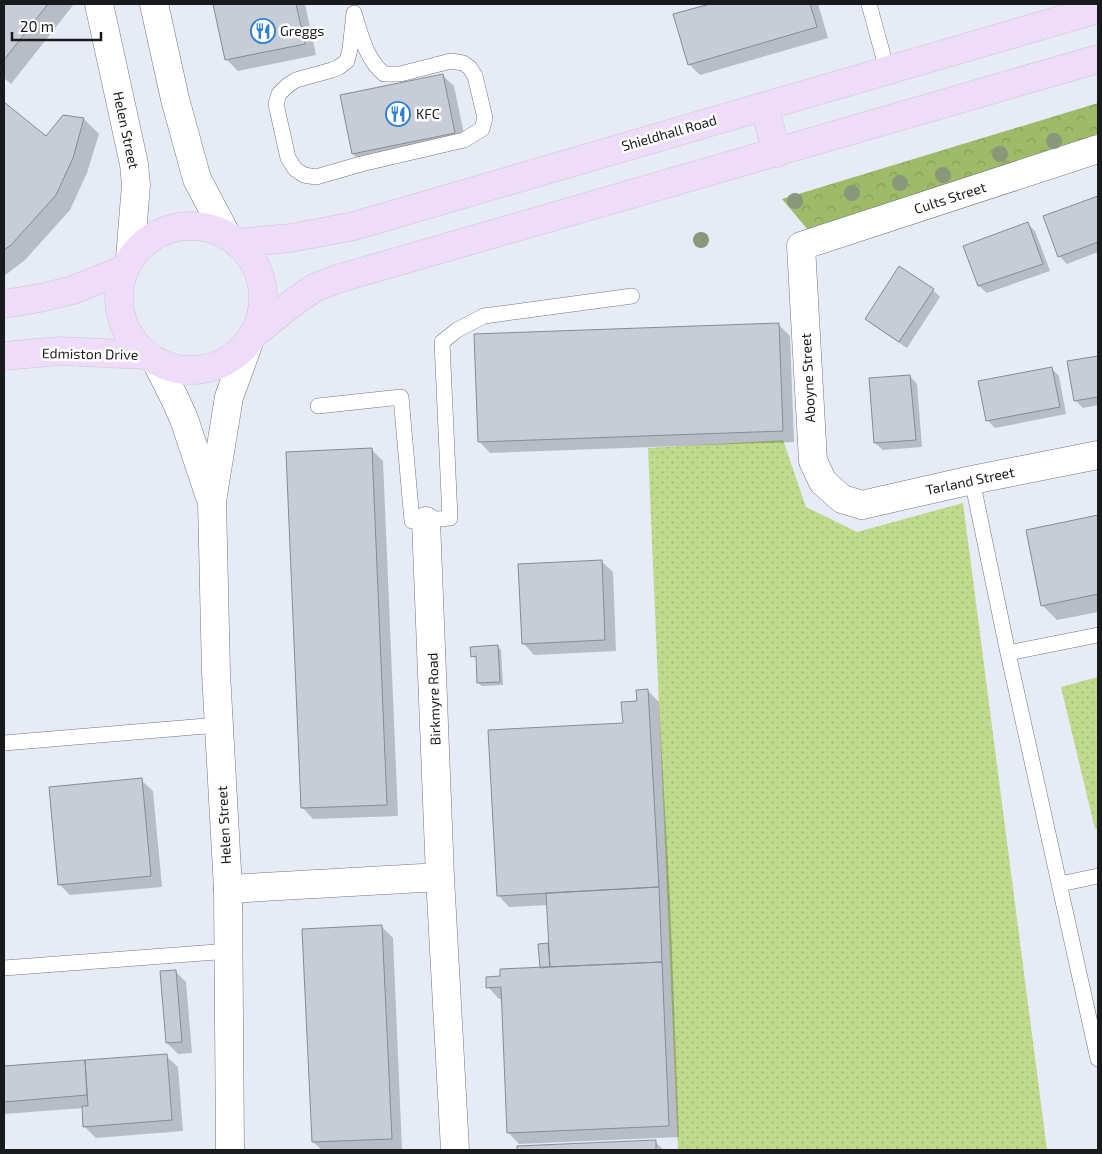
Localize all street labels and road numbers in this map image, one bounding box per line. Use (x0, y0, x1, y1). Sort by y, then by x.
street label: Helen Street (110, 90, 143, 170)
street label: Shieldhall Road (619, 111, 718, 154)
street label: Cults Street (912, 178, 988, 217)
street label: Aboyne Street (797, 333, 818, 423)
street label: Edmiston Drive (42, 344, 138, 363)
street label: Tarland Street (924, 463, 1016, 498)
street label: Birkmyre Road (423, 652, 444, 746)
street label: Helen Street (213, 785, 234, 865)

